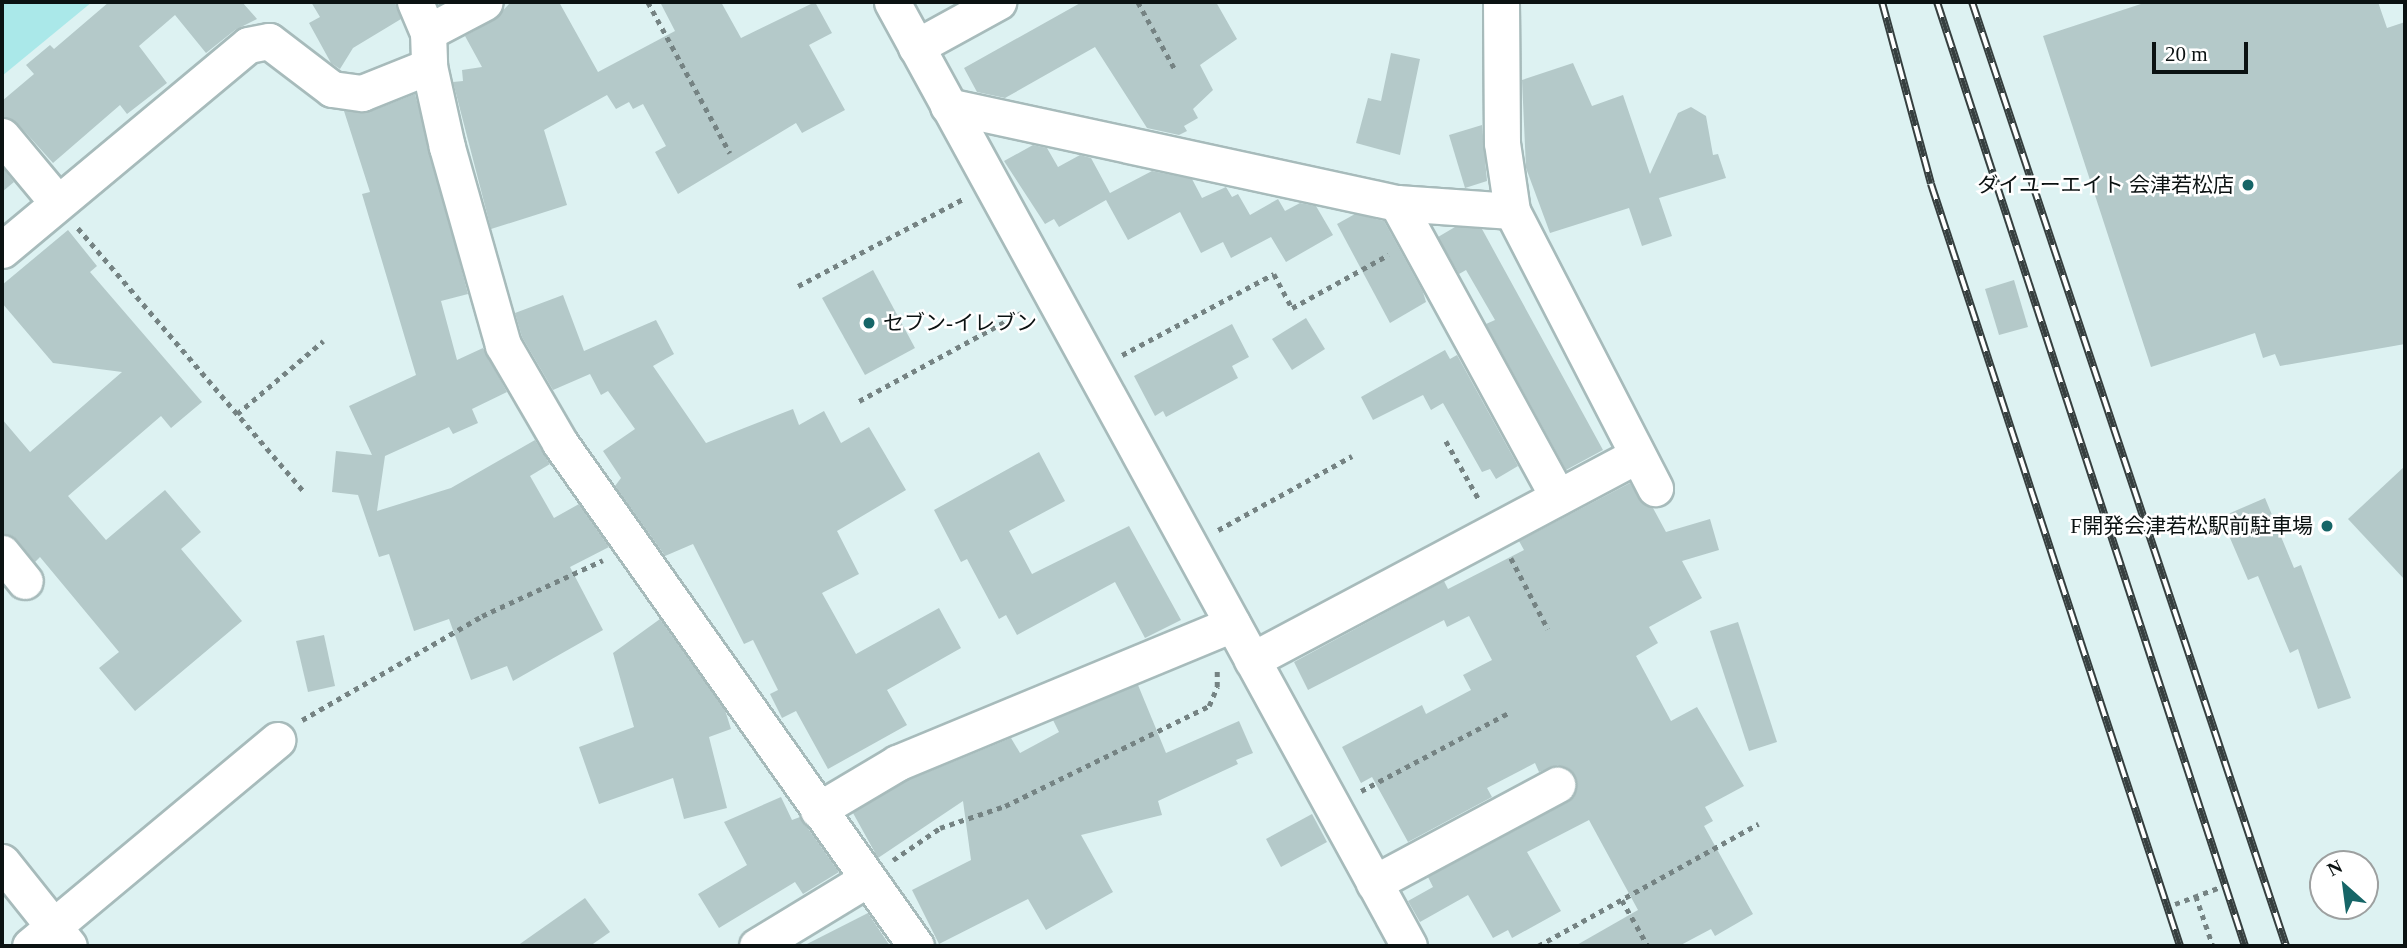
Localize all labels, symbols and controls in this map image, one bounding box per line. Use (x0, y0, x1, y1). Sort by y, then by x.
scale bar (2155, 28, 2251, 72)
text: 20 m (2165, 42, 2208, 66)
place label: ダイユーエイト 会津若松店 (1977, 172, 2234, 198)
marker: ダイユーエイト 会津若松店 (2240, 177, 2256, 193)
place label: セブン-イレブン (883, 310, 1037, 336)
marker: セブン-イレブン (861, 315, 877, 331)
place label: F開発会津若松駅前駐車場 (2070, 513, 2313, 539)
marker: F開発会津若松駅前駐車場 (2319, 518, 2335, 534)
north arrow (2309, 850, 2379, 920)
text: N (2324, 855, 2346, 880)

